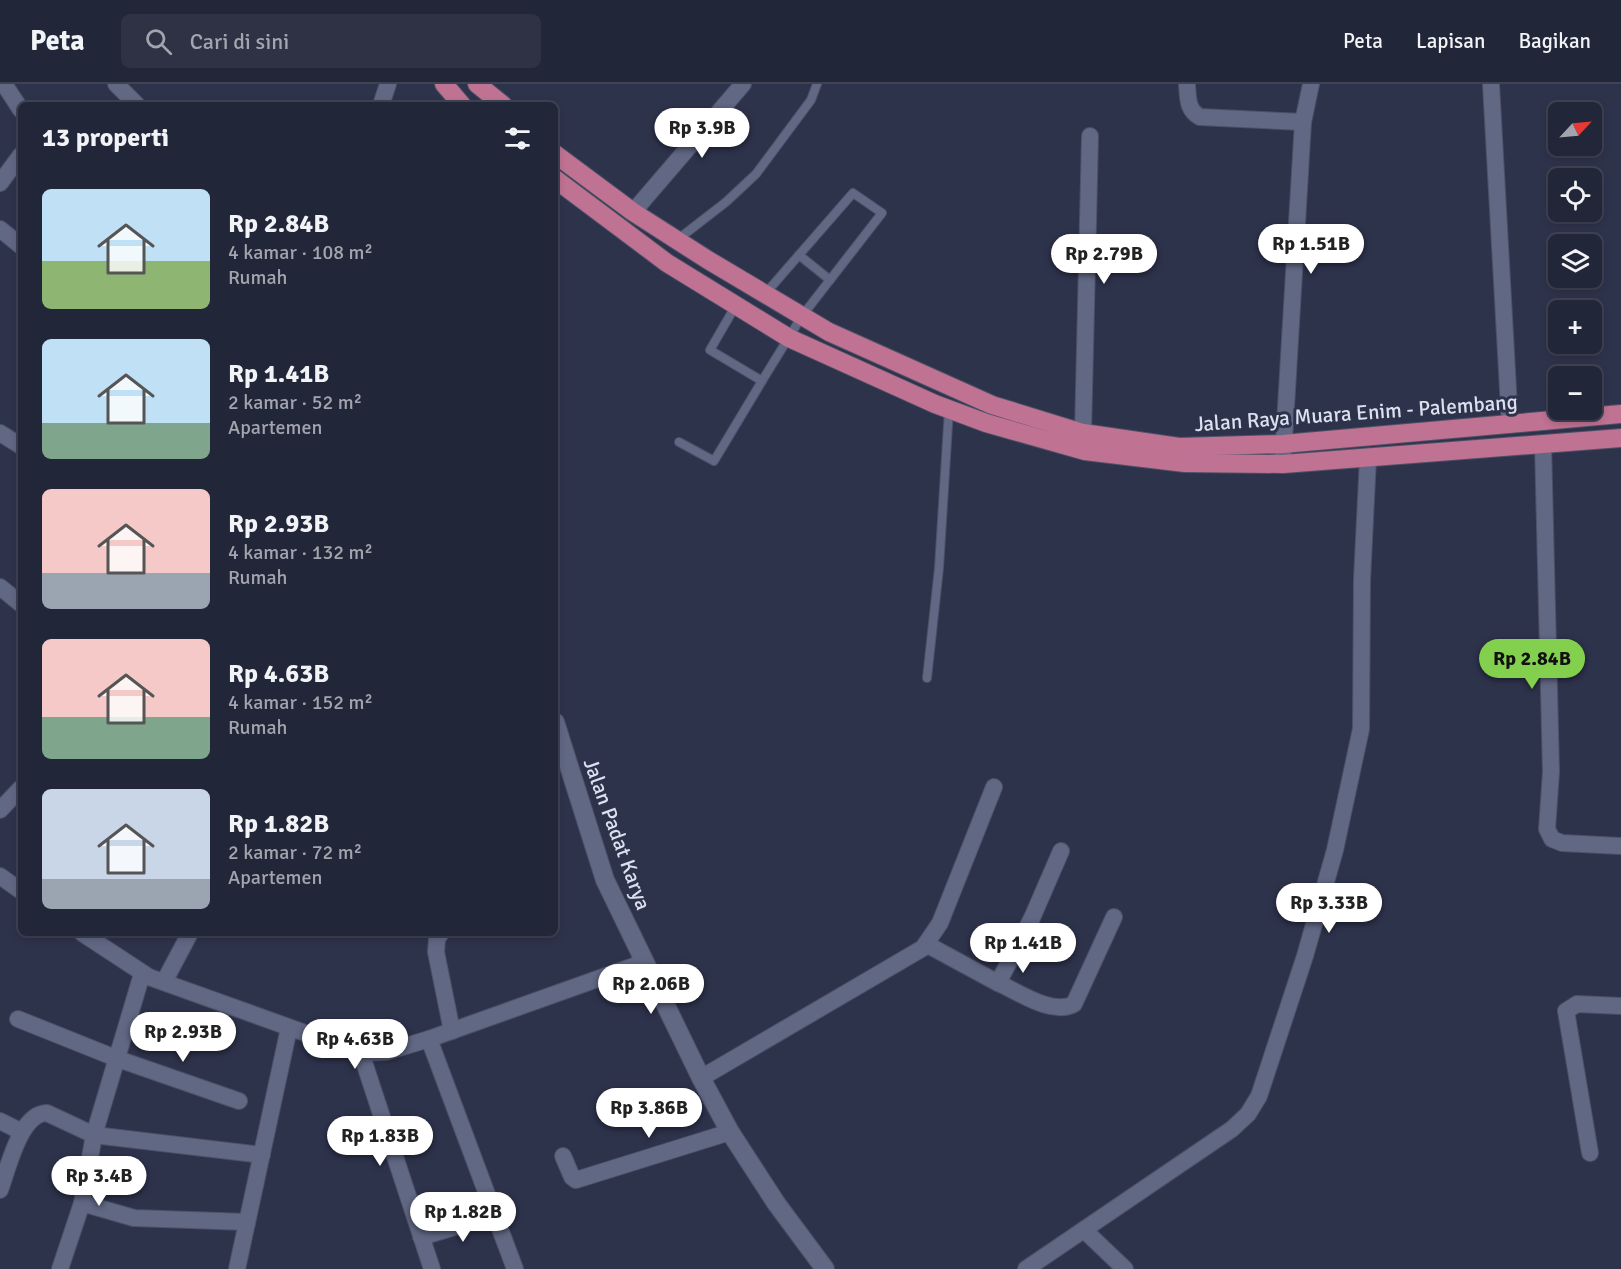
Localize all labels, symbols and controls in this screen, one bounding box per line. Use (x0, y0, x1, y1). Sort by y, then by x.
search box (121, 14, 541, 68)
text: Peta (30, 24, 85, 58)
icon: search (142, 25, 175, 58)
text: Cari di sini (190, 28, 289, 55)
text: Peta (1343, 28, 1383, 54)
text: Lapisan (1416, 28, 1485, 54)
text: Bagikan (1518, 28, 1591, 54)
north arrow (1548, 102, 1602, 156)
map controls (1548, 102, 1602, 420)
pin: Rp 3.9B (647, 108, 757, 159)
text: Rp 3.9B (668, 115, 736, 140)
text: 13 properti (42, 122, 169, 154)
icon: filters (501, 122, 534, 155)
button: locate (1548, 168, 1602, 222)
text: Rp 2.84B (228, 208, 329, 240)
icon: home (90, 213, 162, 285)
pin: Rp 1.51B (1249, 224, 1373, 275)
text: Rp 1.51B (1272, 231, 1350, 256)
pin: Rp 2.79B (1042, 234, 1166, 285)
button: layers (1548, 234, 1602, 288)
text: 4 kamar · 108 m² (228, 240, 373, 265)
text: Rp 2.79B (1065, 241, 1143, 266)
text: Rumah (228, 265, 288, 290)
button: + (1548, 300, 1602, 354)
text: Rp 1.41B (228, 358, 329, 390)
icon: home (90, 363, 162, 435)
button: − (1548, 366, 1602, 420)
street label: Jalan Raya Muara Enim - Palembang (1194, 389, 1518, 437)
text: 2 kamar · 52 m² (228, 390, 362, 415)
text: Apartemen (228, 415, 322, 440)
text: Rp 2.93B (228, 508, 329, 540)
icon: home (90, 513, 162, 585)
text: 4 kamar · 132 m² (228, 540, 373, 565)
text: Rumah (228, 565, 288, 590)
pin: Rp 2.84B (1470, 639, 1594, 690)
text: Rp 2.84B (1493, 646, 1571, 671)
text: Rp 4.63B (228, 658, 329, 690)
icon: home (90, 663, 162, 735)
text: 4 kamar · 152 m² (228, 690, 373, 715)
text: Rumah (228, 715, 288, 740)
street label: Jalan Padat Karya (577, 755, 657, 913)
text: Rp 1.82B (228, 808, 329, 840)
icon: home (90, 813, 162, 885)
text: 2 kamar · 72 m² (228, 840, 362, 865)
text: Apartemen (228, 865, 322, 890)
pin: Rp 3.33B (1267, 883, 1391, 934)
text: Rp 3.33B (1290, 890, 1368, 915)
pin: Rp 1.41B (961, 923, 1085, 974)
text: Rp 1.41B (984, 930, 1062, 955)
pin: Rp 2.06B (589, 964, 713, 1015)
text: Rp 2.06B (612, 971, 690, 996)
pin: Rp 2.93B (121, 1012, 245, 1063)
text: Rp 2.93B (144, 1019, 222, 1044)
pin: Rp 4.63B (293, 1019, 417, 1070)
text: Rp 4.63B (316, 1026, 394, 1051)
pin: Rp 3.86B (587, 1088, 711, 1139)
text: Rp 3.86B (610, 1095, 688, 1120)
pin: Rp 1.83B (318, 1116, 442, 1167)
text: Rp 1.83B (341, 1123, 419, 1148)
pin: Rp 3.4B (44, 1156, 154, 1207)
text: Rp 3.4B (65, 1163, 133, 1188)
pin: Rp 1.82B (401, 1192, 525, 1243)
text: Rp 1.82B (424, 1199, 502, 1224)

